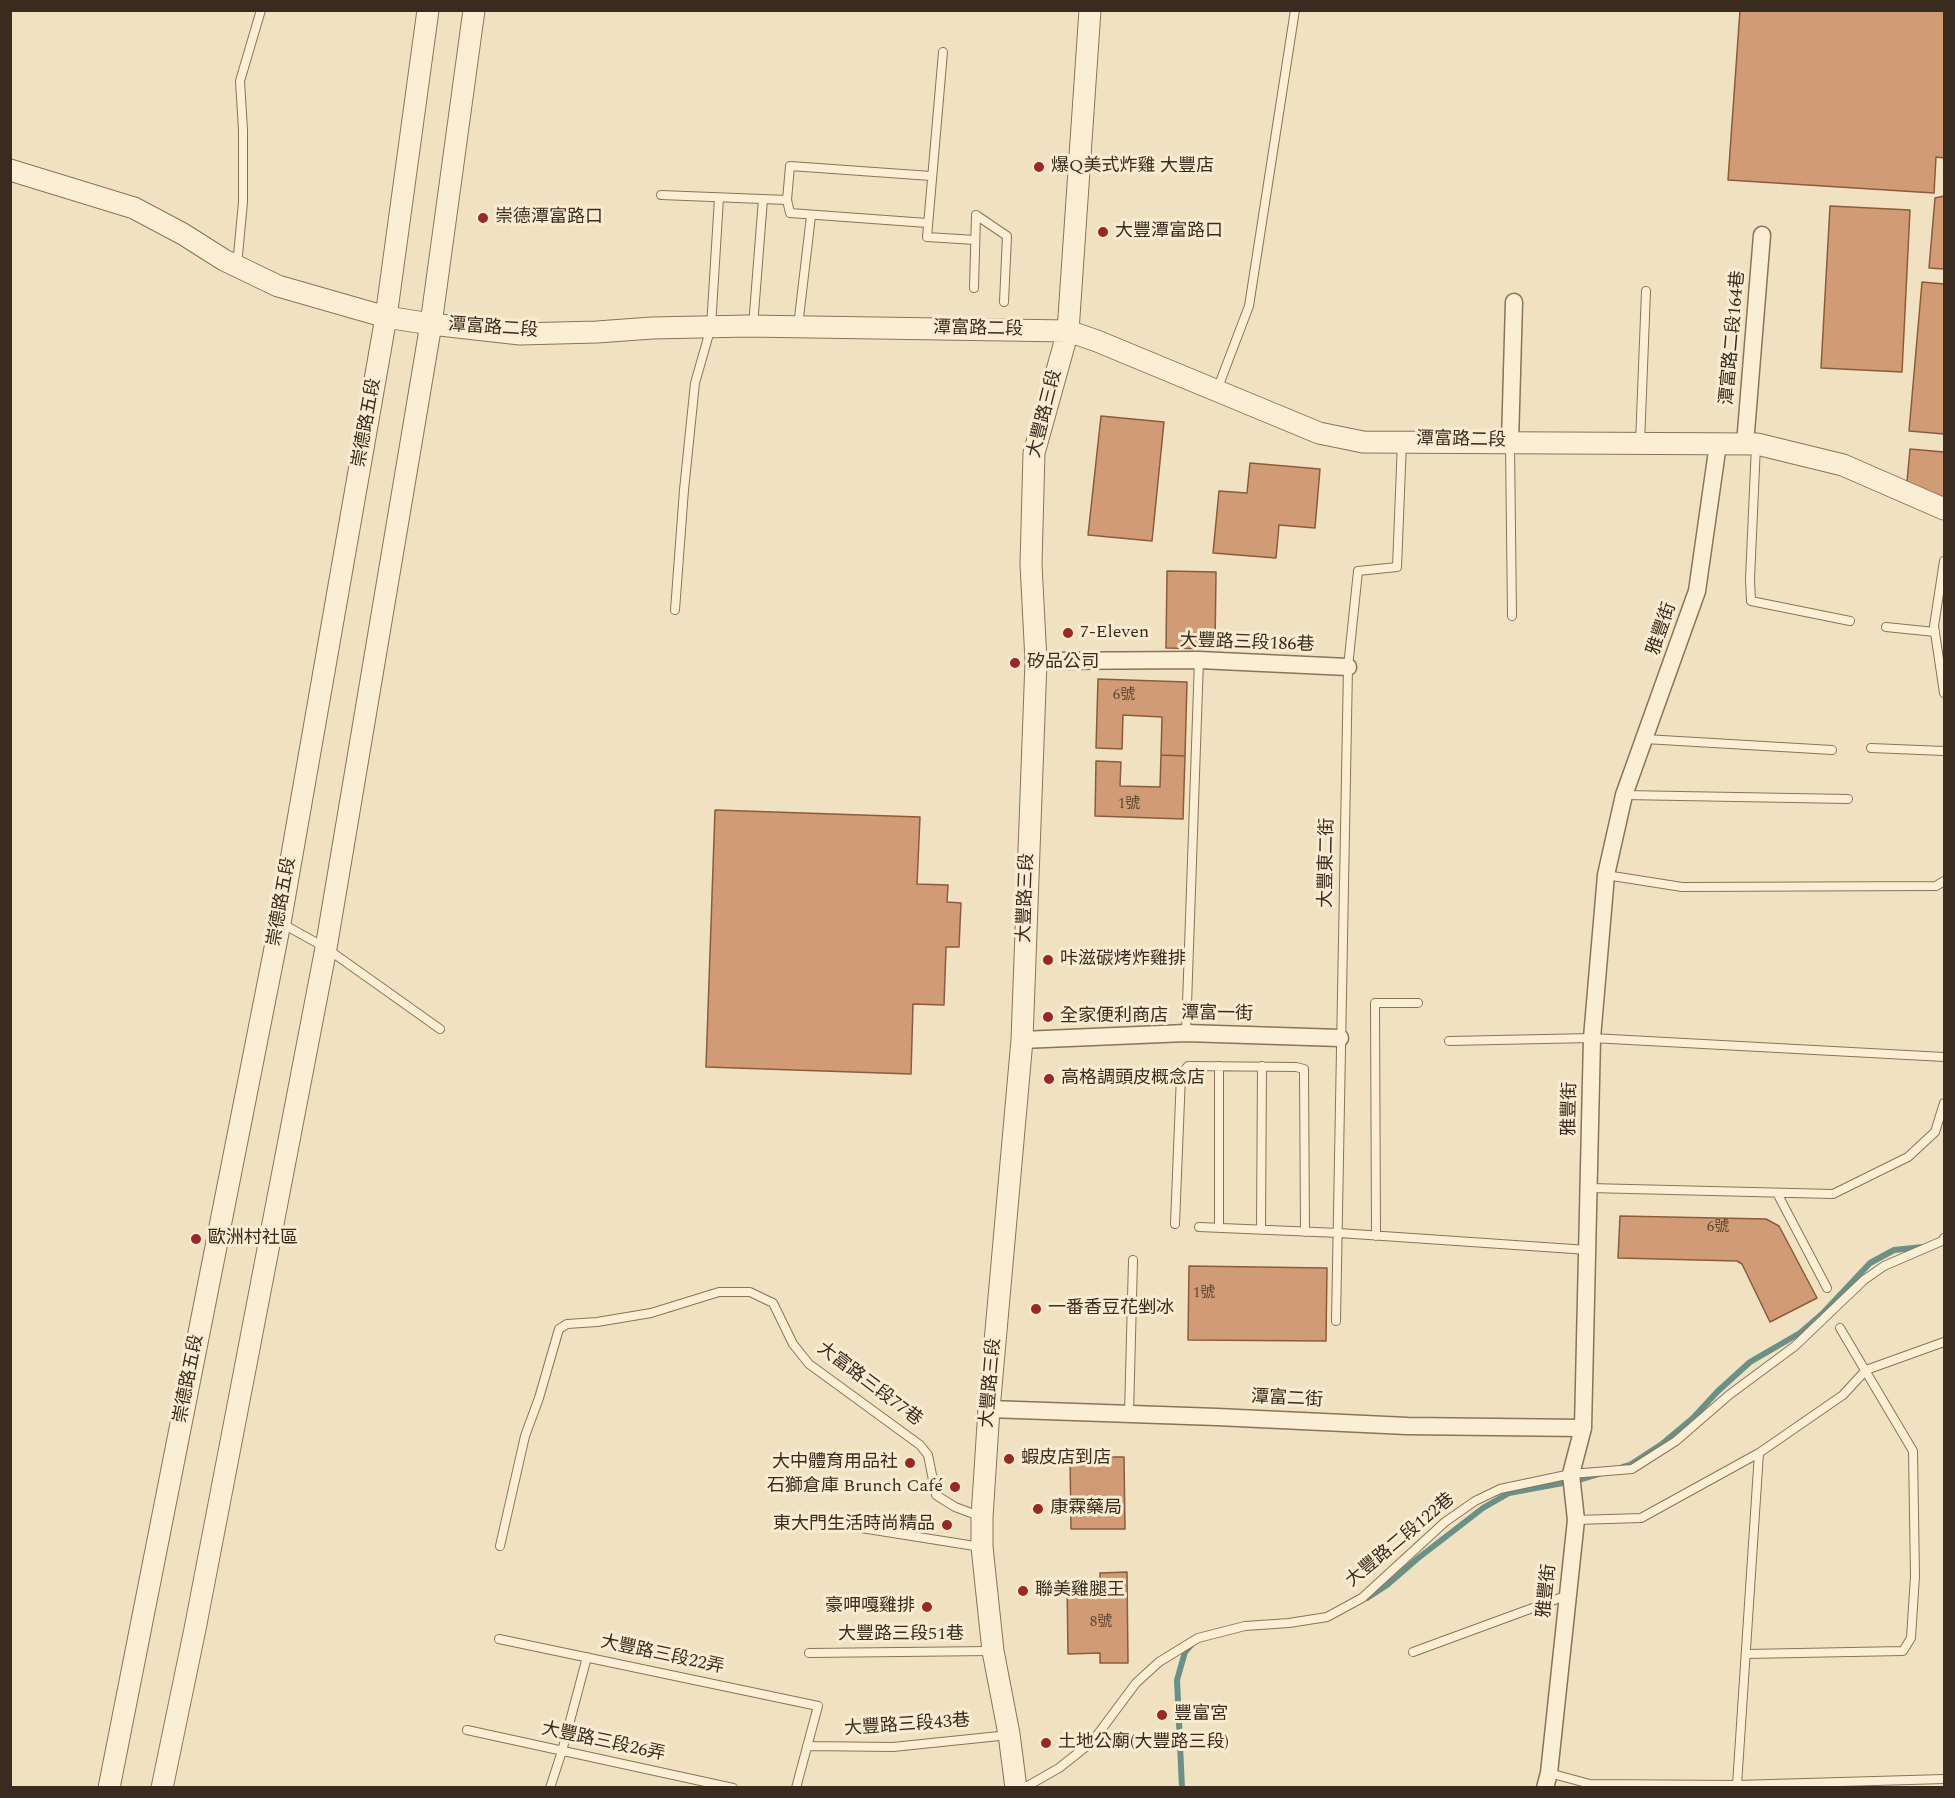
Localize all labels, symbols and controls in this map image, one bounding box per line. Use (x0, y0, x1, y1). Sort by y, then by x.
place label: 爆Q美式炸雞 大豐店 (1051, 156, 1214, 178)
marker: 爆Q美式炸雞 大豐店 (1032, 160, 1046, 174)
place label: 崇德潭富路口 (495, 207, 603, 229)
marker: 崇德潭富路口 (476, 211, 490, 225)
place label: 大豐潭富路口 (1115, 221, 1223, 243)
marker: 大豐潭富路口 (1096, 225, 1110, 239)
street label: 潭富路二段164巷 (1717, 270, 1751, 406)
street label: 潭富路二段 (447, 315, 539, 343)
street label: 潭富路二段 (933, 318, 1023, 342)
street label: 大豐路三段 (1025, 368, 1067, 460)
street label: 崇德路五段 (350, 377, 386, 469)
street label: 潭富路二段 (1416, 429, 1506, 453)
street label: 雅豐街 (1644, 600, 1682, 658)
place label: 7-Eleven (1080, 622, 1149, 644)
marker: 7-Eleven (1061, 626, 1075, 640)
street label: 大豐路三段186巷 (1179, 631, 1315, 657)
place label: 矽品公司 (1027, 652, 1099, 674)
marker: 矽品公司 (1008, 656, 1022, 670)
house number: 6號 (1113, 687, 1135, 705)
house number: 1號 (1118, 796, 1140, 814)
street label: 大豐東二街 (1316, 818, 1340, 908)
street label: 大豐路三段 (1015, 853, 1039, 943)
street label: 崇德路五段 (265, 856, 301, 948)
place label: 咔滋碳烤炸雞排 (1060, 949, 1186, 971)
marker: 咔滋碳烤炸雞排 (1041, 953, 1055, 967)
street label: 潭富一街 (1181, 1004, 1253, 1026)
place label: 全家便利商店 (1060, 1006, 1168, 1028)
marker: 全家便利商店 (1041, 1010, 1055, 1024)
place label: 高格調頭皮概念店 (1061, 1068, 1205, 1090)
marker: 高格調頭皮概念店 (1042, 1072, 1056, 1086)
street label: 雅豐街 (1560, 1082, 1582, 1136)
house number: 6號 (1707, 1219, 1729, 1237)
place label: 歐洲村社區 (208, 1228, 298, 1250)
marker: 歐洲村社區 (189, 1232, 203, 1246)
house number: 1號 (1193, 1285, 1215, 1303)
place label: 一番香豆花剉冰 (1048, 1298, 1174, 1320)
marker: 一番香豆花剉冰 (1029, 1302, 1043, 1316)
street label: 崇德路五段 (171, 1333, 209, 1425)
street label: 大豐路三段 (977, 1337, 1007, 1429)
street label: 大富路三段77巷 (812, 1338, 926, 1432)
street label: 潭富二街 (1250, 1387, 1324, 1413)
place label: 蝦皮店到店 (1021, 1448, 1111, 1470)
place label: 大中體育用品社 (772, 1452, 898, 1474)
marker: 蝦皮店到店 (1002, 1452, 1016, 1466)
marker: 大中體育用品社 (903, 1456, 917, 1470)
place label: 石獅倉庫 Brunch Café (767, 1476, 943, 1498)
marker: 石獅倉庫 Brunch Café (948, 1480, 962, 1494)
street label: 大豐路二段122巷 (1342, 1489, 1460, 1593)
place label: 康霖藥局 (1050, 1498, 1122, 1520)
marker: 康霖藥局 (1031, 1502, 1045, 1516)
place label: 東大門生活時尚精品 (773, 1514, 935, 1536)
marker: 東大門生活時尚精品 (940, 1518, 954, 1532)
street label: 雅豐街 (1534, 1563, 1562, 1619)
place label: 聯美雞腿王 (1035, 1580, 1125, 1602)
marker: 聯美雞腿王 (1016, 1584, 1030, 1598)
place label: 豪呷嘎雞排 (825, 1596, 915, 1618)
marker: 豪呷嘎雞排 (920, 1600, 934, 1614)
house number: 8號 (1090, 1614, 1112, 1632)
street label: 大豐路三段51巷 (838, 1624, 964, 1646)
street label: 大豐路三段22弄 (598, 1632, 726, 1680)
place label: 豐富宮 (1174, 1704, 1228, 1726)
marker: 豐富宮 (1155, 1708, 1169, 1722)
street label: 大豐路三段43巷 (843, 1711, 971, 1741)
street label: 大豐路三段26弄 (539, 1719, 667, 1767)
place label: 土地公廟(大豐路三段) (1058, 1732, 1229, 1754)
marker: 土地公廟(大豐路三段) (1039, 1736, 1053, 1750)

